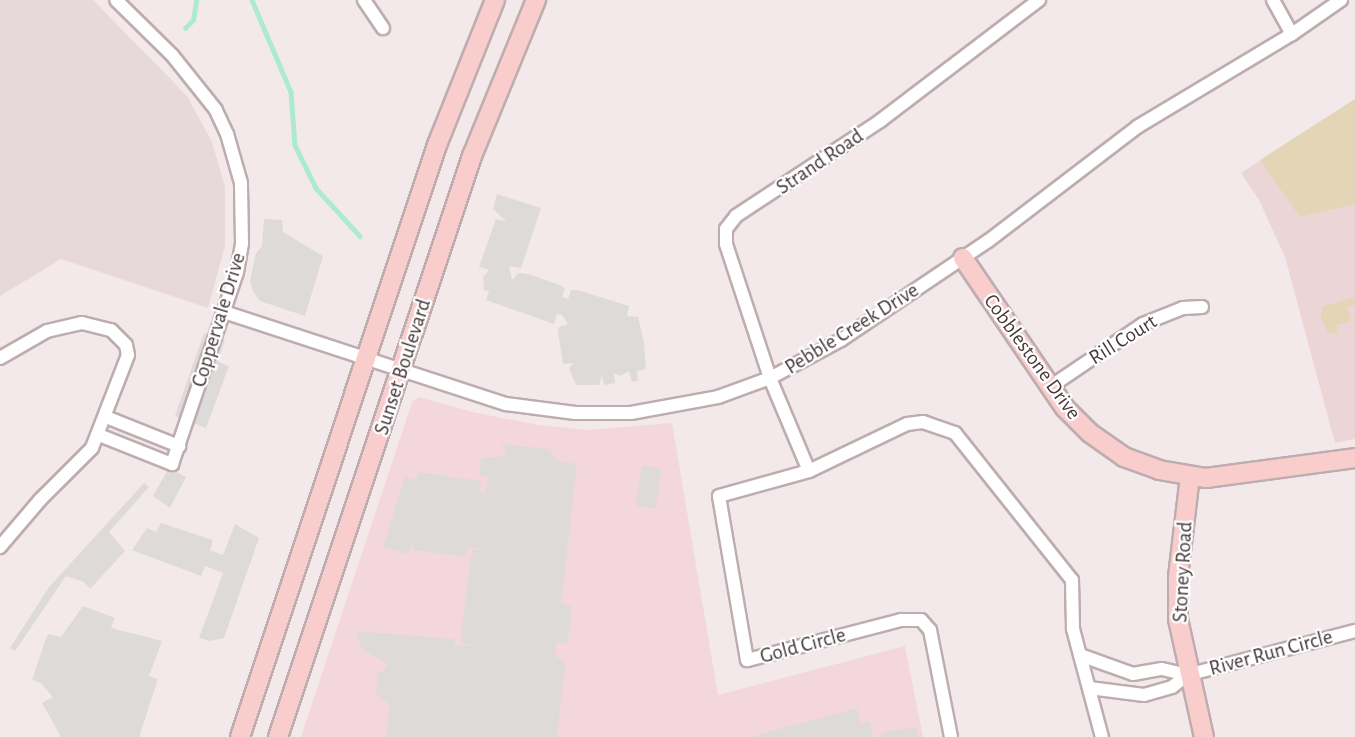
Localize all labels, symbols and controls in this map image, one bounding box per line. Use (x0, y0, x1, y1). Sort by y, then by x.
street label: Strand Road (772, 124, 868, 200)
street label: Coppervale Drive (187, 250, 251, 390)
street label: Pebble Creek Drive (780, 278, 924, 380)
street label: Cobblestone Drive (978, 289, 1086, 425)
street label: Sunset Boulevard (369, 296, 437, 438)
street label: Rill Court (1084, 309, 1162, 371)
street label: Stoney Road (1168, 521, 1198, 623)
street label: Gold Circle (757, 622, 849, 670)
street label: River Run Circle (1206, 624, 1336, 682)

